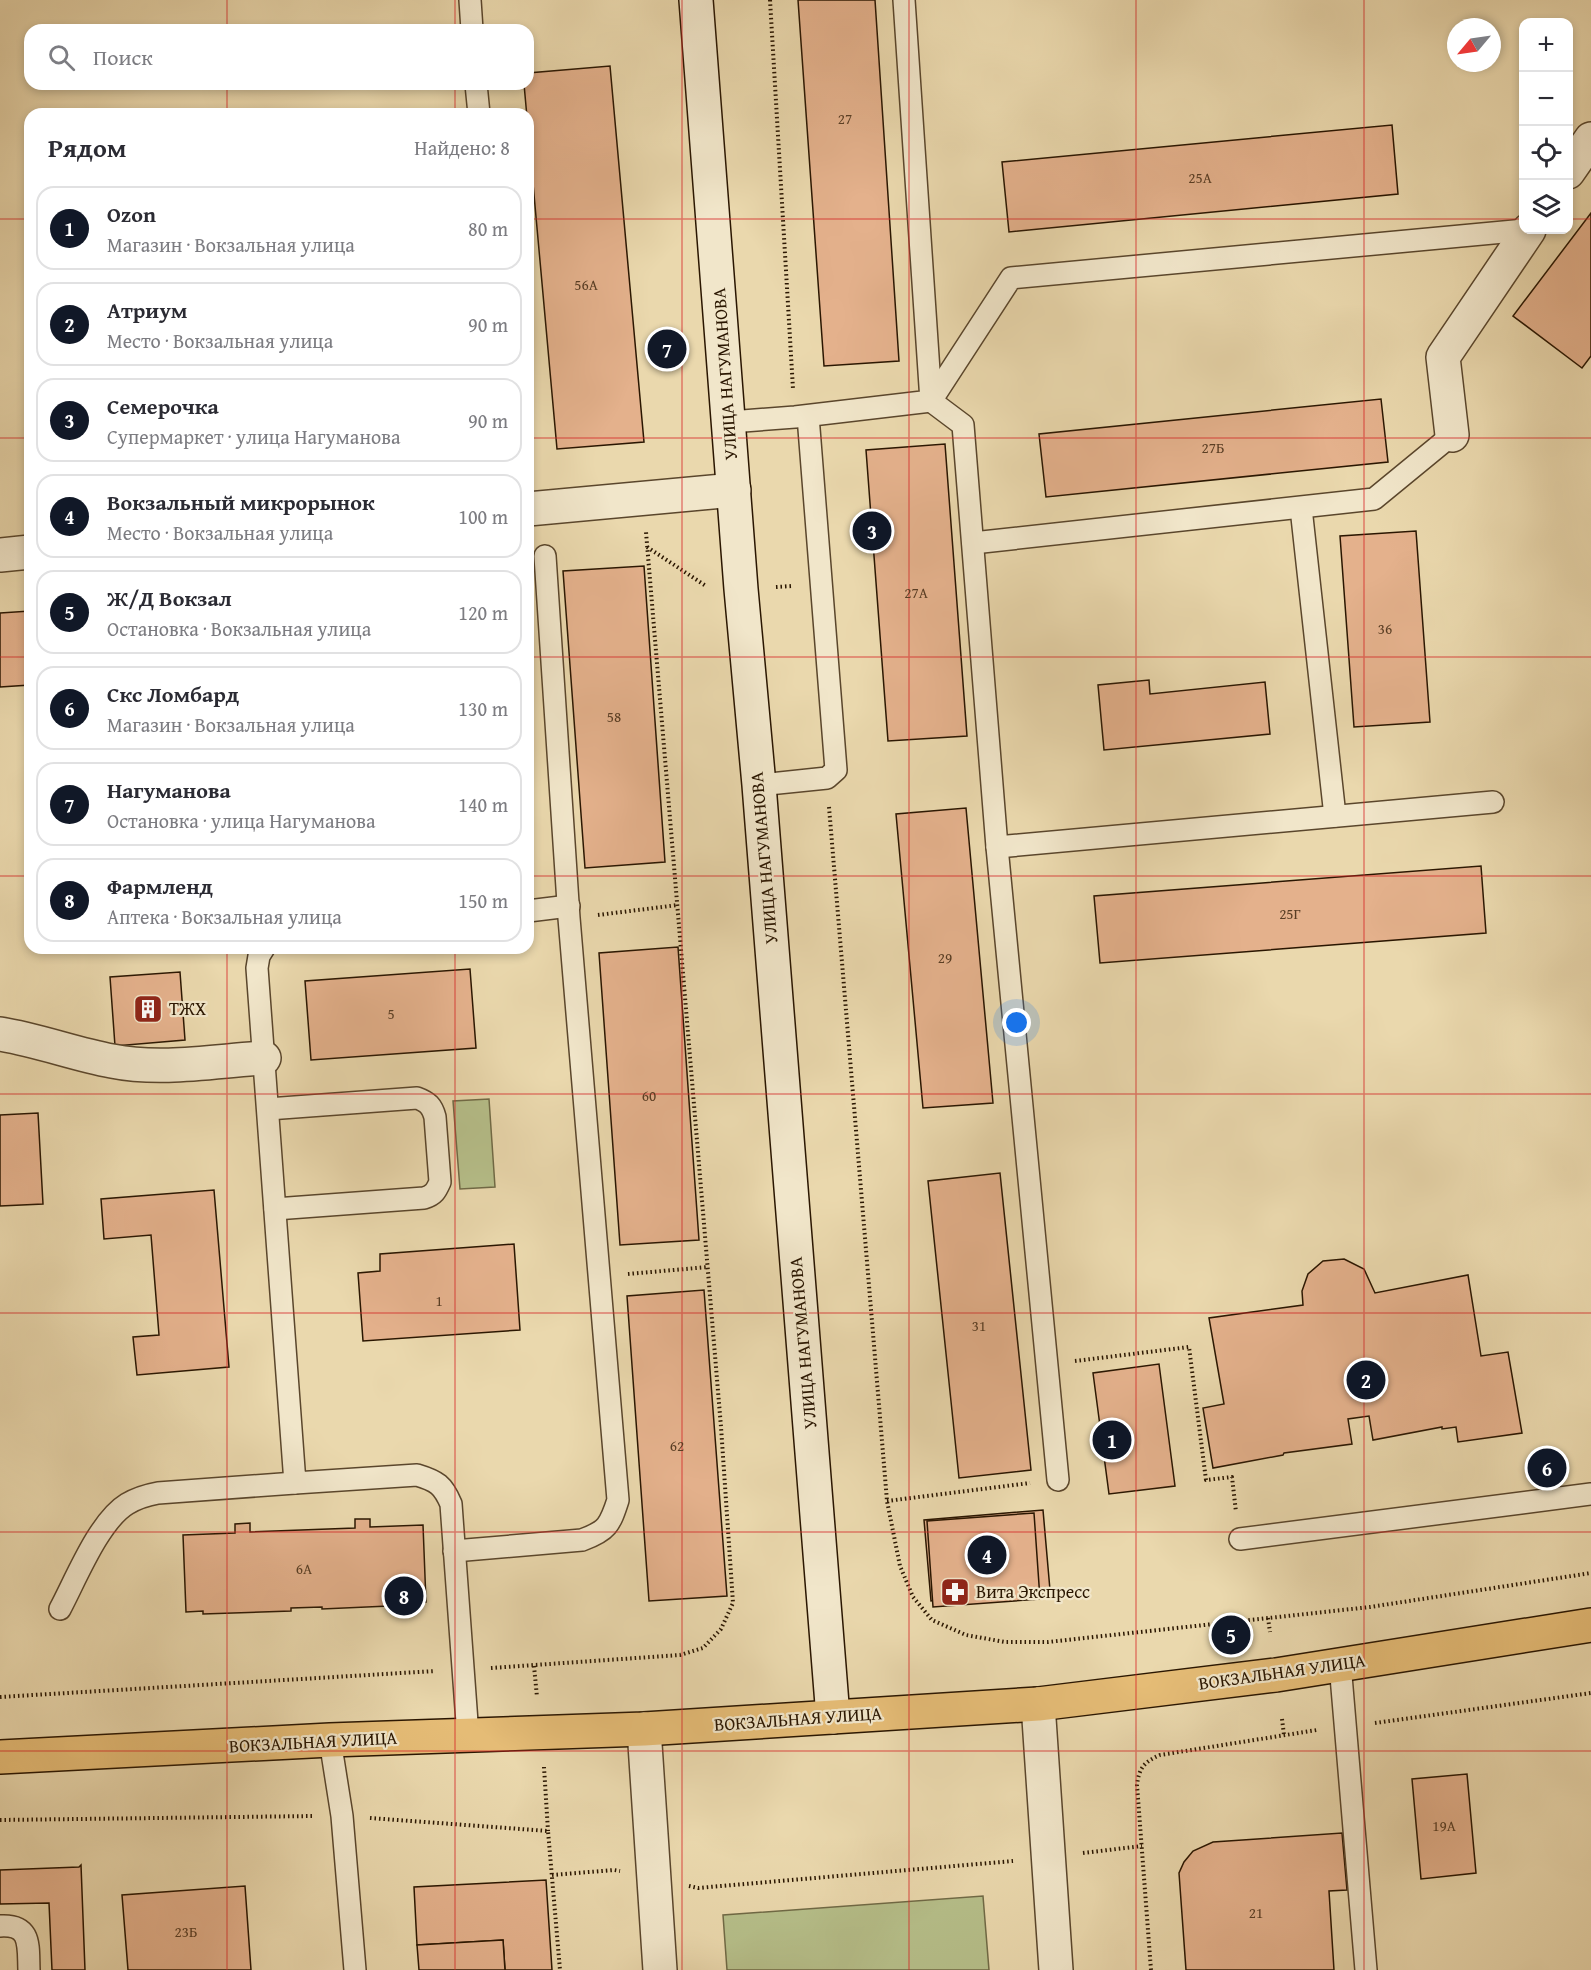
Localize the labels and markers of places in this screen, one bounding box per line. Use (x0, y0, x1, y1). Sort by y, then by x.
pin: 7 (648, 326, 686, 372)
pin: 3 (852, 508, 892, 554)
building icon: ТЖХ (132, 993, 164, 1025)
place label: ТЖХ (169, 995, 206, 1022)
pin: 2 (1346, 1358, 1386, 1402)
pin: 1 (1092, 1418, 1132, 1462)
pin: 6 (1528, 1446, 1566, 1490)
pin: 4 (968, 1532, 1006, 1578)
pin: 8 (384, 1574, 424, 1618)
pharmacy icon: Вита Экспресс (939, 1576, 971, 1608)
place label: Вита Экспресс (976, 1578, 1090, 1605)
pin: 5 (1212, 1612, 1250, 1658)

